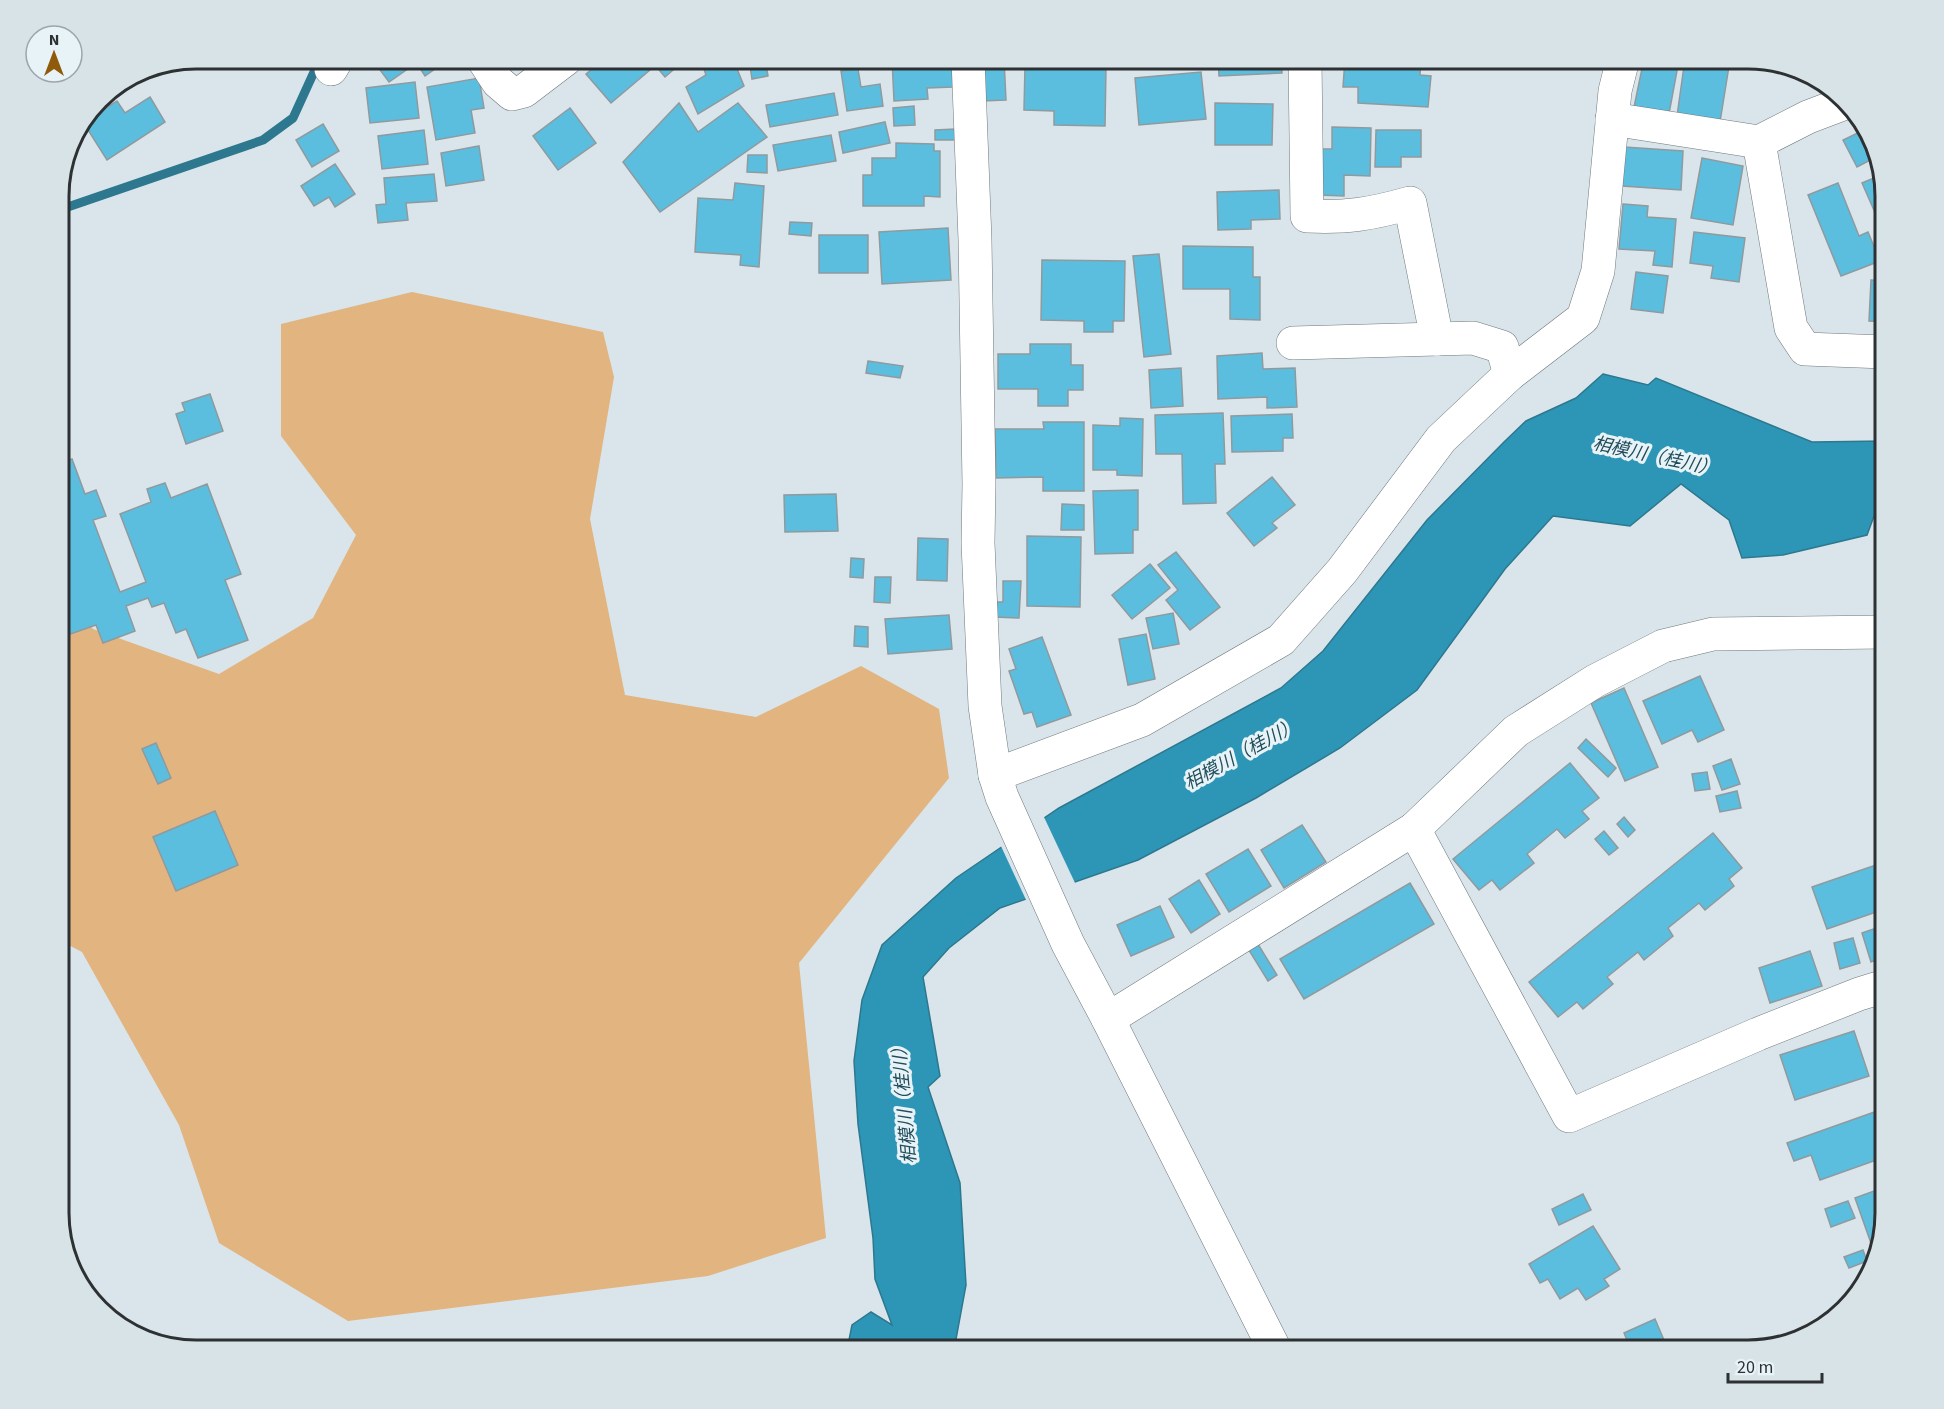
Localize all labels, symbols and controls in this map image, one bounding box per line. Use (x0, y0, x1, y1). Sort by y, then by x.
north arrow (24, 24, 84, 84)
text: N (49, 29, 59, 51)
water label: 相模川（桂川） (1591, 431, 1719, 482)
water label: 相模川（桂川） (1180, 713, 1302, 796)
water label: 相模川（桂川） (887, 1037, 922, 1165)
scale bar (1728, 1346, 1822, 1384)
text: 20 m (1737, 1355, 1773, 1380)

